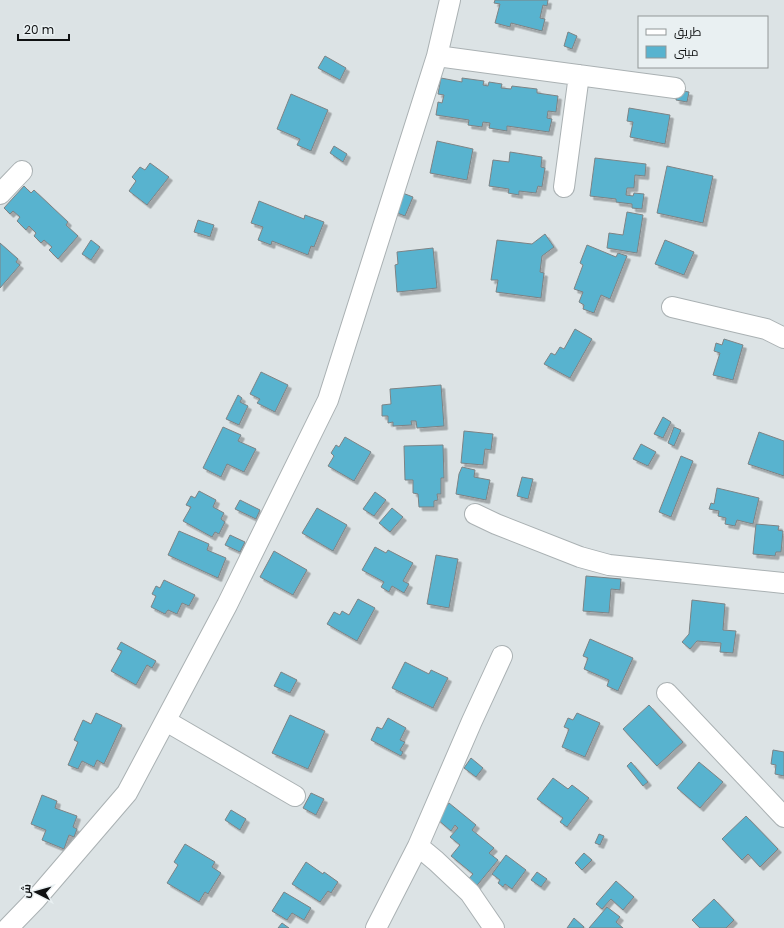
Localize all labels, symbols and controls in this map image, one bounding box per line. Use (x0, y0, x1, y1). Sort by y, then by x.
scale bar (18, 16, 69, 42)
legend (638, 16, 768, 68)
text: 20 m (24, 21, 54, 38)
text: طريق (674, 23, 702, 40)
text: مبنى (674, 43, 699, 60)
north arrow (16, 872, 56, 912)
text: ش (17, 883, 35, 899)

